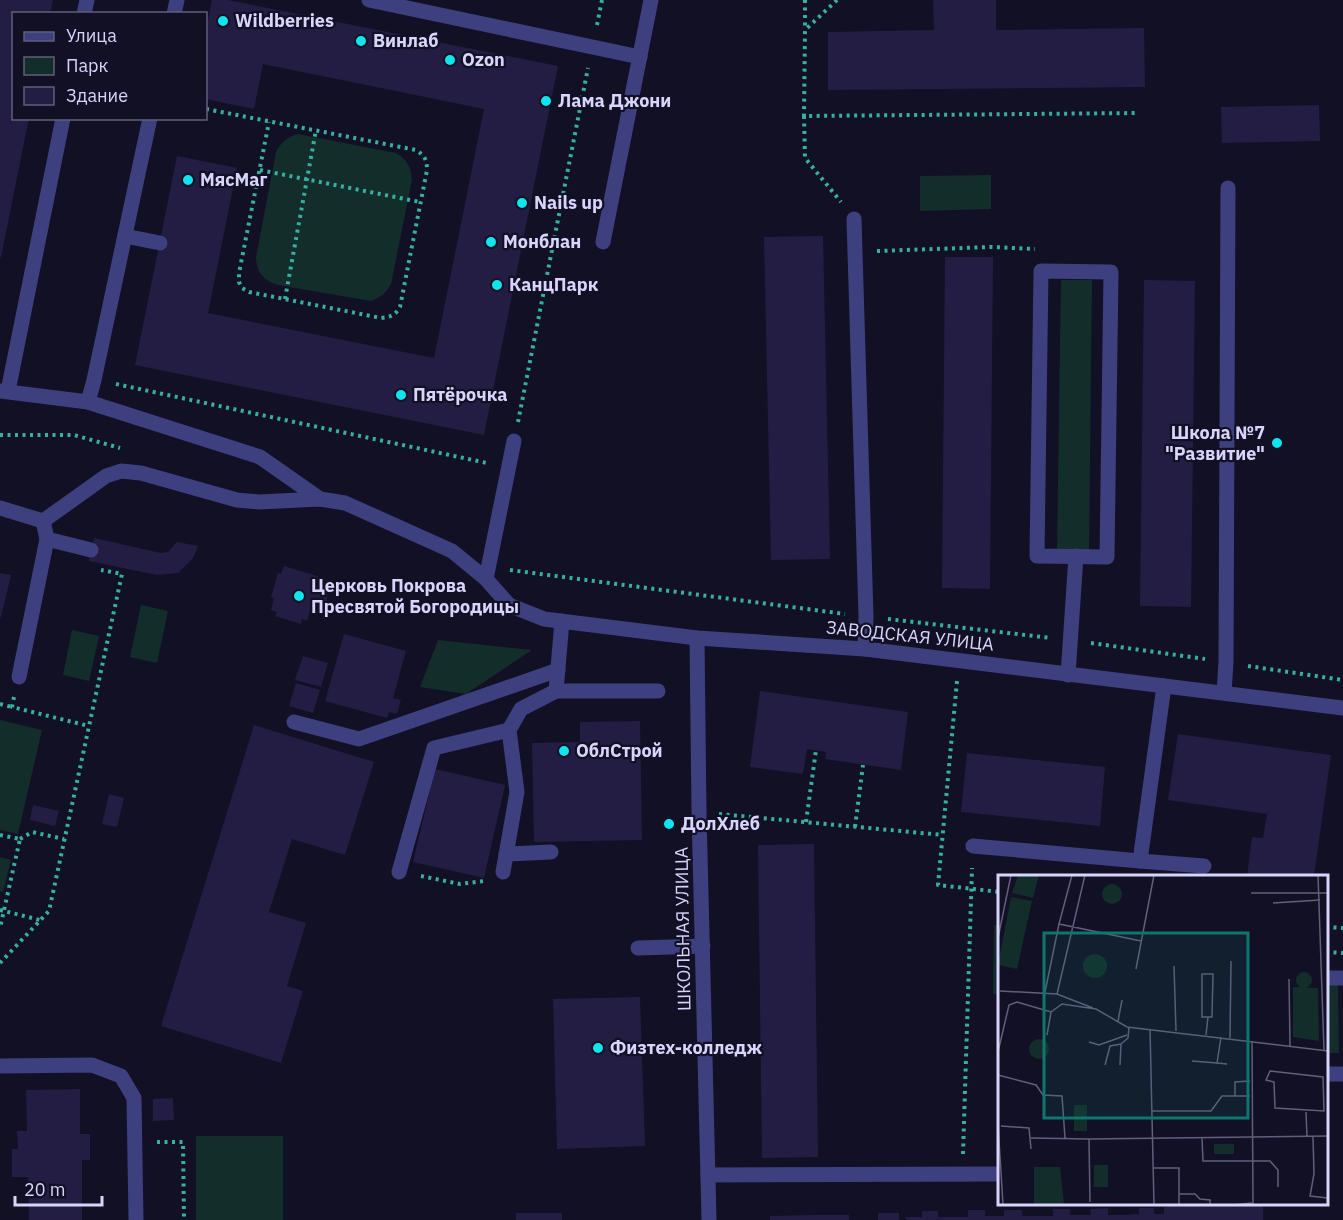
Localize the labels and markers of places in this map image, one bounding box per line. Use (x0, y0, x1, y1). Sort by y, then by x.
place label: Wildberries (235, 9, 334, 32)
marker: Wildberries (216, 14, 230, 28)
place label: Винлаб (373, 29, 438, 52)
marker: Винлаб (354, 34, 368, 48)
place label: Ozon (462, 48, 505, 71)
marker: Ozon (443, 53, 457, 67)
place label: Лама Джони (558, 89, 671, 112)
marker: Лама Джони (539, 94, 553, 108)
place label: МясМаг (200, 168, 268, 191)
marker: МясМаг (181, 173, 195, 187)
place label: Nails up (534, 191, 603, 214)
marker: Nails up (515, 196, 529, 210)
place label: Монблан (503, 230, 581, 253)
marker: Монблан (484, 235, 498, 249)
place label: КанцПарк (509, 273, 598, 296)
marker: КанцПарк (490, 278, 504, 292)
place label: Пятёрочка (413, 383, 507, 406)
marker: Пятёрочка (394, 388, 408, 402)
place label: Школа №7 "Развитие" (1165, 421, 1265, 465)
marker: Школа №7 "Развитие" (1270, 436, 1284, 450)
place label: Церковь Покрова Пресвятой Богородицы (311, 574, 519, 618)
marker: Церковь Покрова Пресвятой Богородицы (292, 589, 306, 603)
place label: ОблСтрой (576, 739, 663, 762)
marker: ОблСтрой (557, 744, 571, 758)
place label: ДолХлеб (681, 812, 760, 835)
marker: ДолХлеб (662, 817, 676, 831)
place label: Физтех-колледж (610, 1036, 762, 1059)
marker: Физтех-колледж (591, 1041, 605, 1055)

